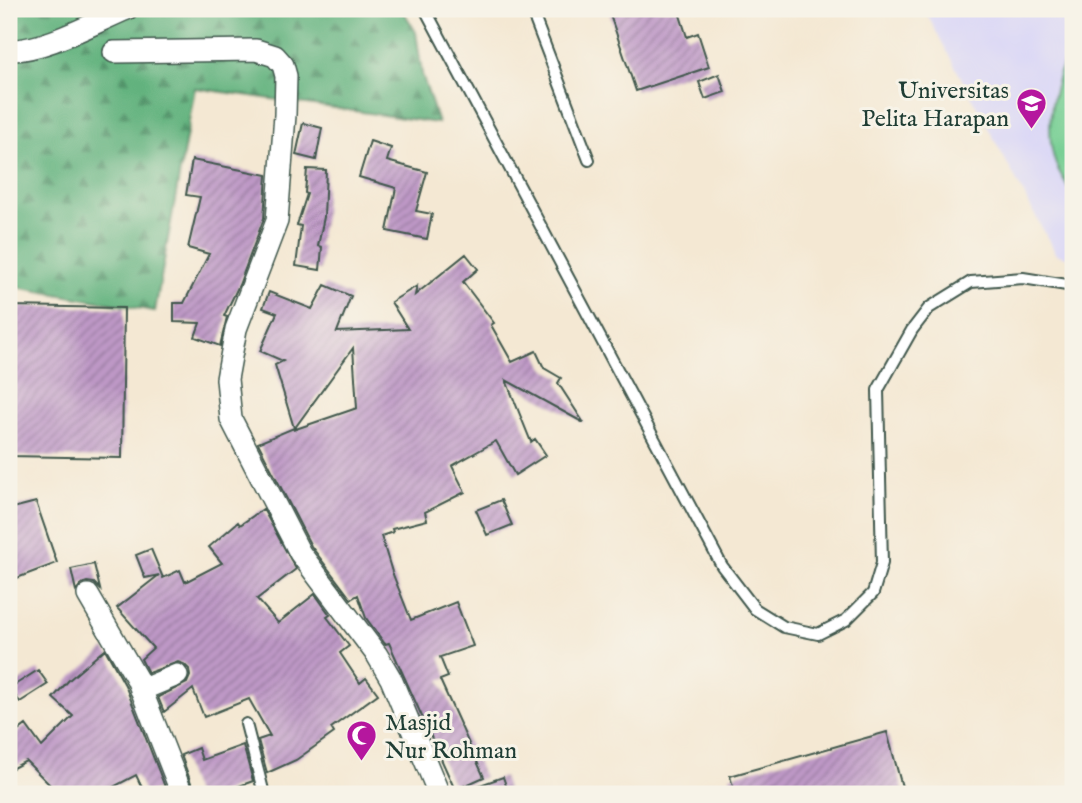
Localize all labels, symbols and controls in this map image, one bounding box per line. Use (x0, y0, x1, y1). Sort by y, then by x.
place label: Universitas Pelita Harapan (861, 76, 1009, 135)
school or university icon: Universitas Pelita Harapan (1015, 87, 1049, 131)
place label: Masjid Nur Rohman (385, 708, 517, 767)
mosque icon: Masjid Nur Rohman (345, 719, 379, 763)

